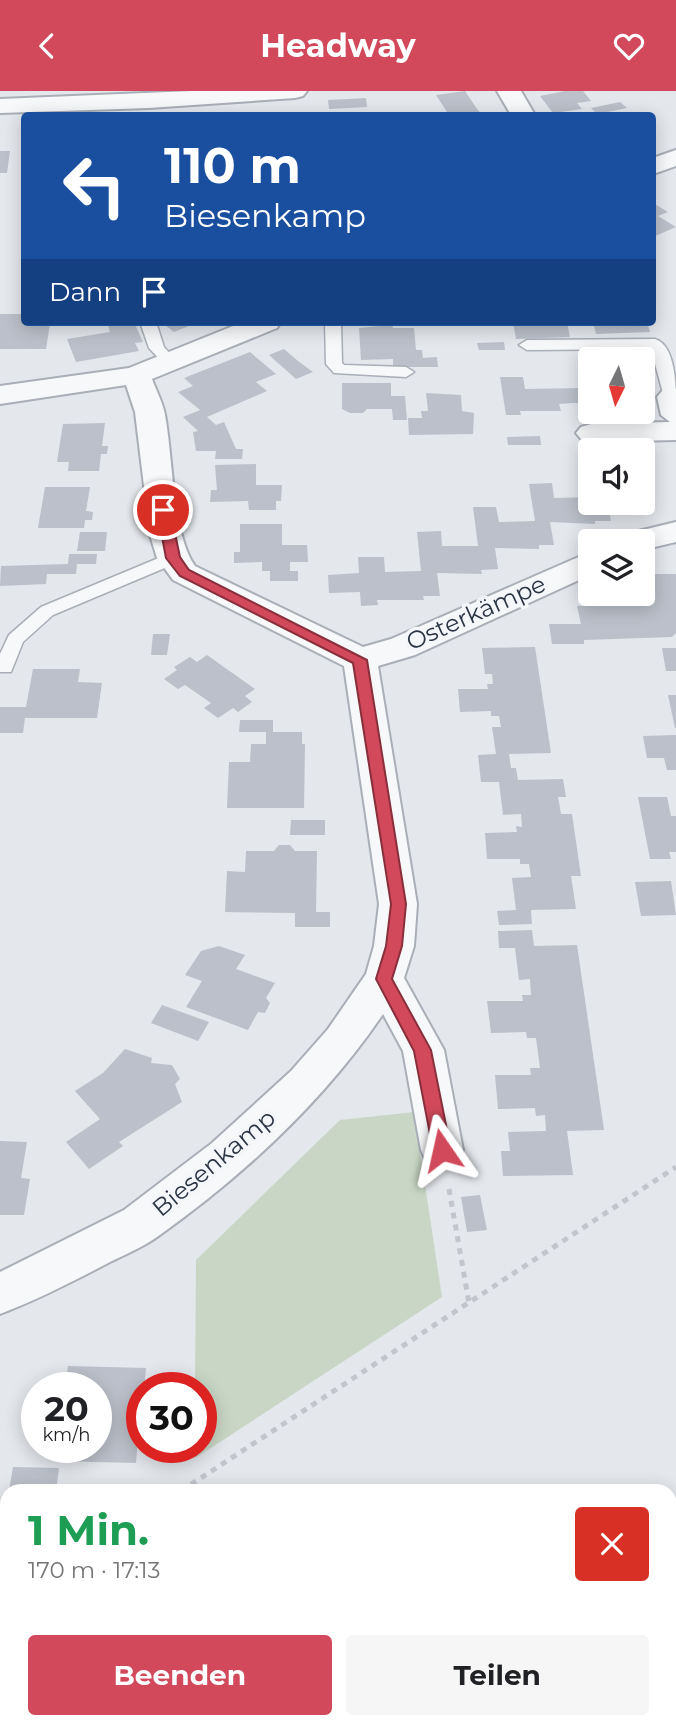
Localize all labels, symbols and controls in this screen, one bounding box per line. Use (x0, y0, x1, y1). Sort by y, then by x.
text: Headway (260, 26, 416, 65)
icon: back (28, 27, 66, 65)
icon: heart (610, 27, 648, 65)
text: 110 m (164, 136, 301, 195)
icon: left (49, 140, 140, 231)
text: Biesenkamp (164, 196, 366, 235)
icon: arrive (135, 273, 173, 311)
text: Dann (49, 276, 121, 308)
north arrow (578, 347, 654, 423)
map controls (578, 347, 655, 606)
button: sound (578, 438, 655, 515)
pin (133, 480, 193, 540)
icon: arrive (144, 491, 182, 529)
button: layers (578, 529, 655, 606)
street label: Osterkämpe (402, 569, 550, 656)
street label: Biesenkamp (146, 1103, 281, 1222)
position arrow (405, 1113, 479, 1187)
speed limit sign: 30 (126, 1372, 217, 1463)
text: 20 (44, 1387, 89, 1430)
text: km/h (42, 1424, 91, 1446)
text: 1 Min. (28, 1504, 149, 1556)
button: close (575, 1507, 649, 1581)
text: 170 m · 17:13 (28, 1556, 160, 1584)
button: Beenden (28, 1635, 332, 1715)
button: Teilen (346, 1635, 649, 1715)

